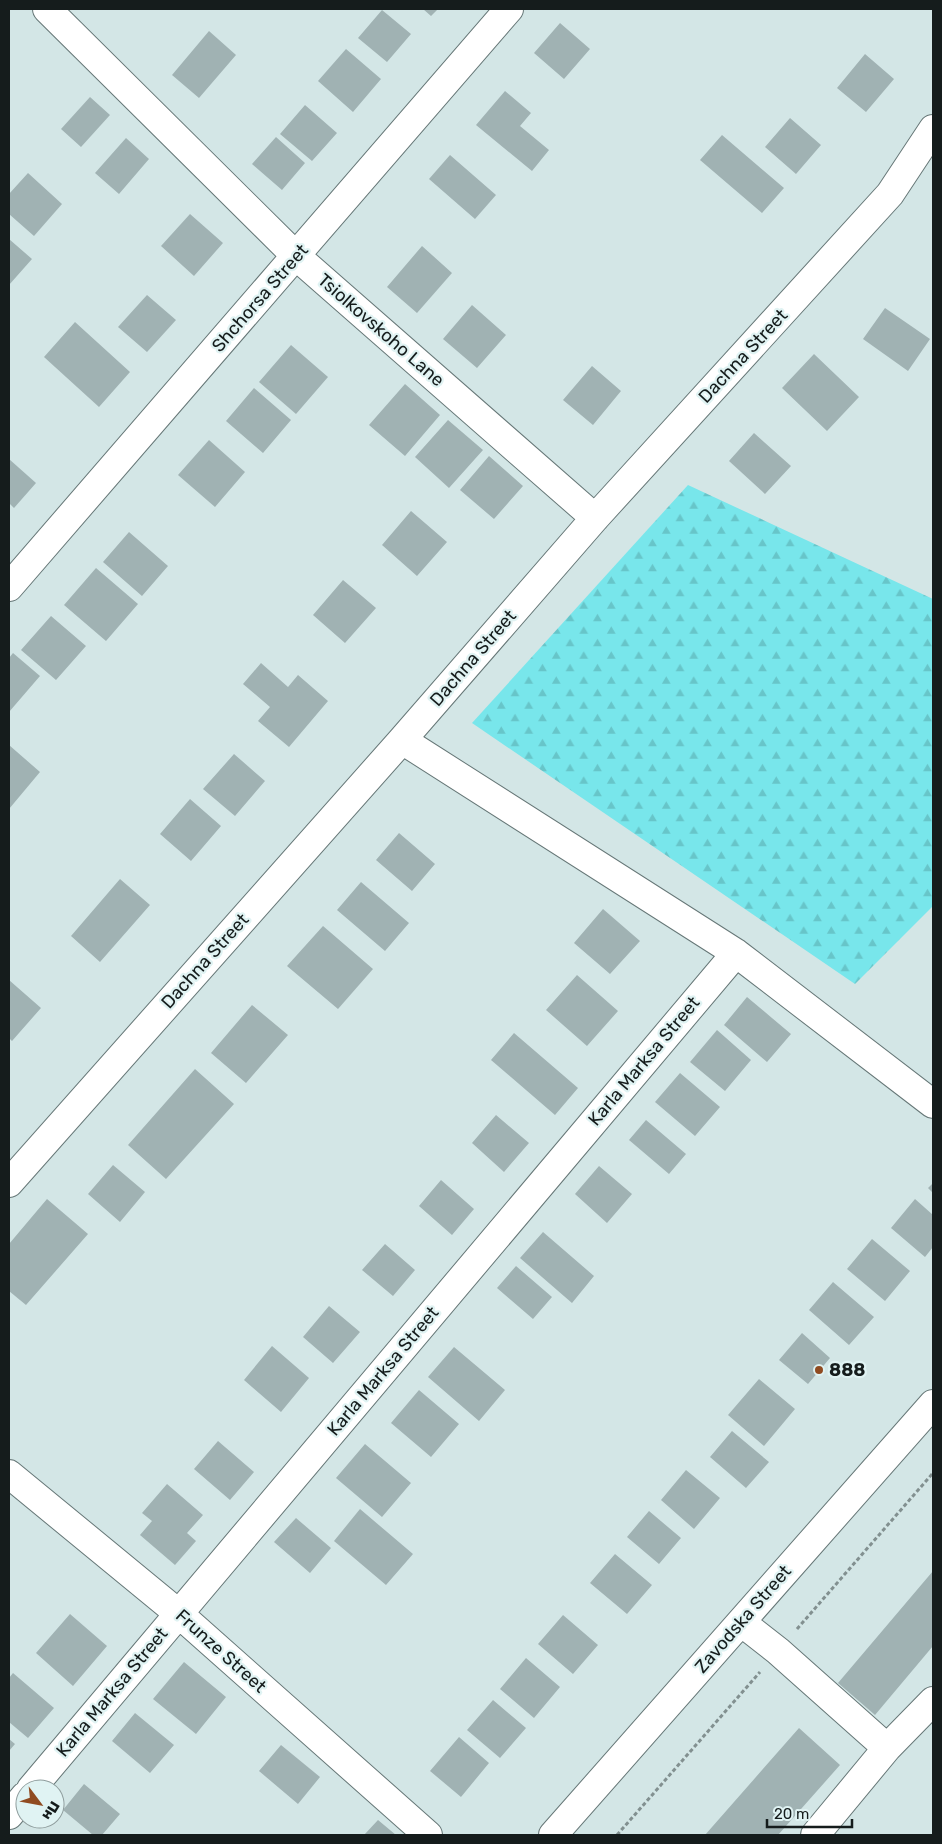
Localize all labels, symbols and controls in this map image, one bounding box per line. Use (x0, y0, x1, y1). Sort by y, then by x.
street label: Shchorsa Street (207, 240, 313, 356)
street label: Tsiolkovskoho Lane (313, 269, 449, 391)
street label: Dachna Street (694, 304, 792, 408)
street label: Dachna Street (425, 605, 521, 711)
street label: Dachna Street (156, 909, 254, 1013)
street label: Karla Marksa Street (584, 992, 704, 1130)
street label: Karla Marksa Street (323, 1302, 443, 1440)
place label: 888 (829, 1359, 866, 1381)
marker: 888 (813, 1364, 825, 1376)
street label: Zavodska Street (690, 1560, 796, 1678)
street label: Frunze Street (171, 1605, 271, 1697)
street label: Karla Marksa Street (52, 1623, 172, 1761)
north arrow (15, 1779, 65, 1829)
scale bar (767, 1796, 852, 1828)
text: Пн (38, 1798, 63, 1823)
text: 20 m (774, 1805, 809, 1823)

